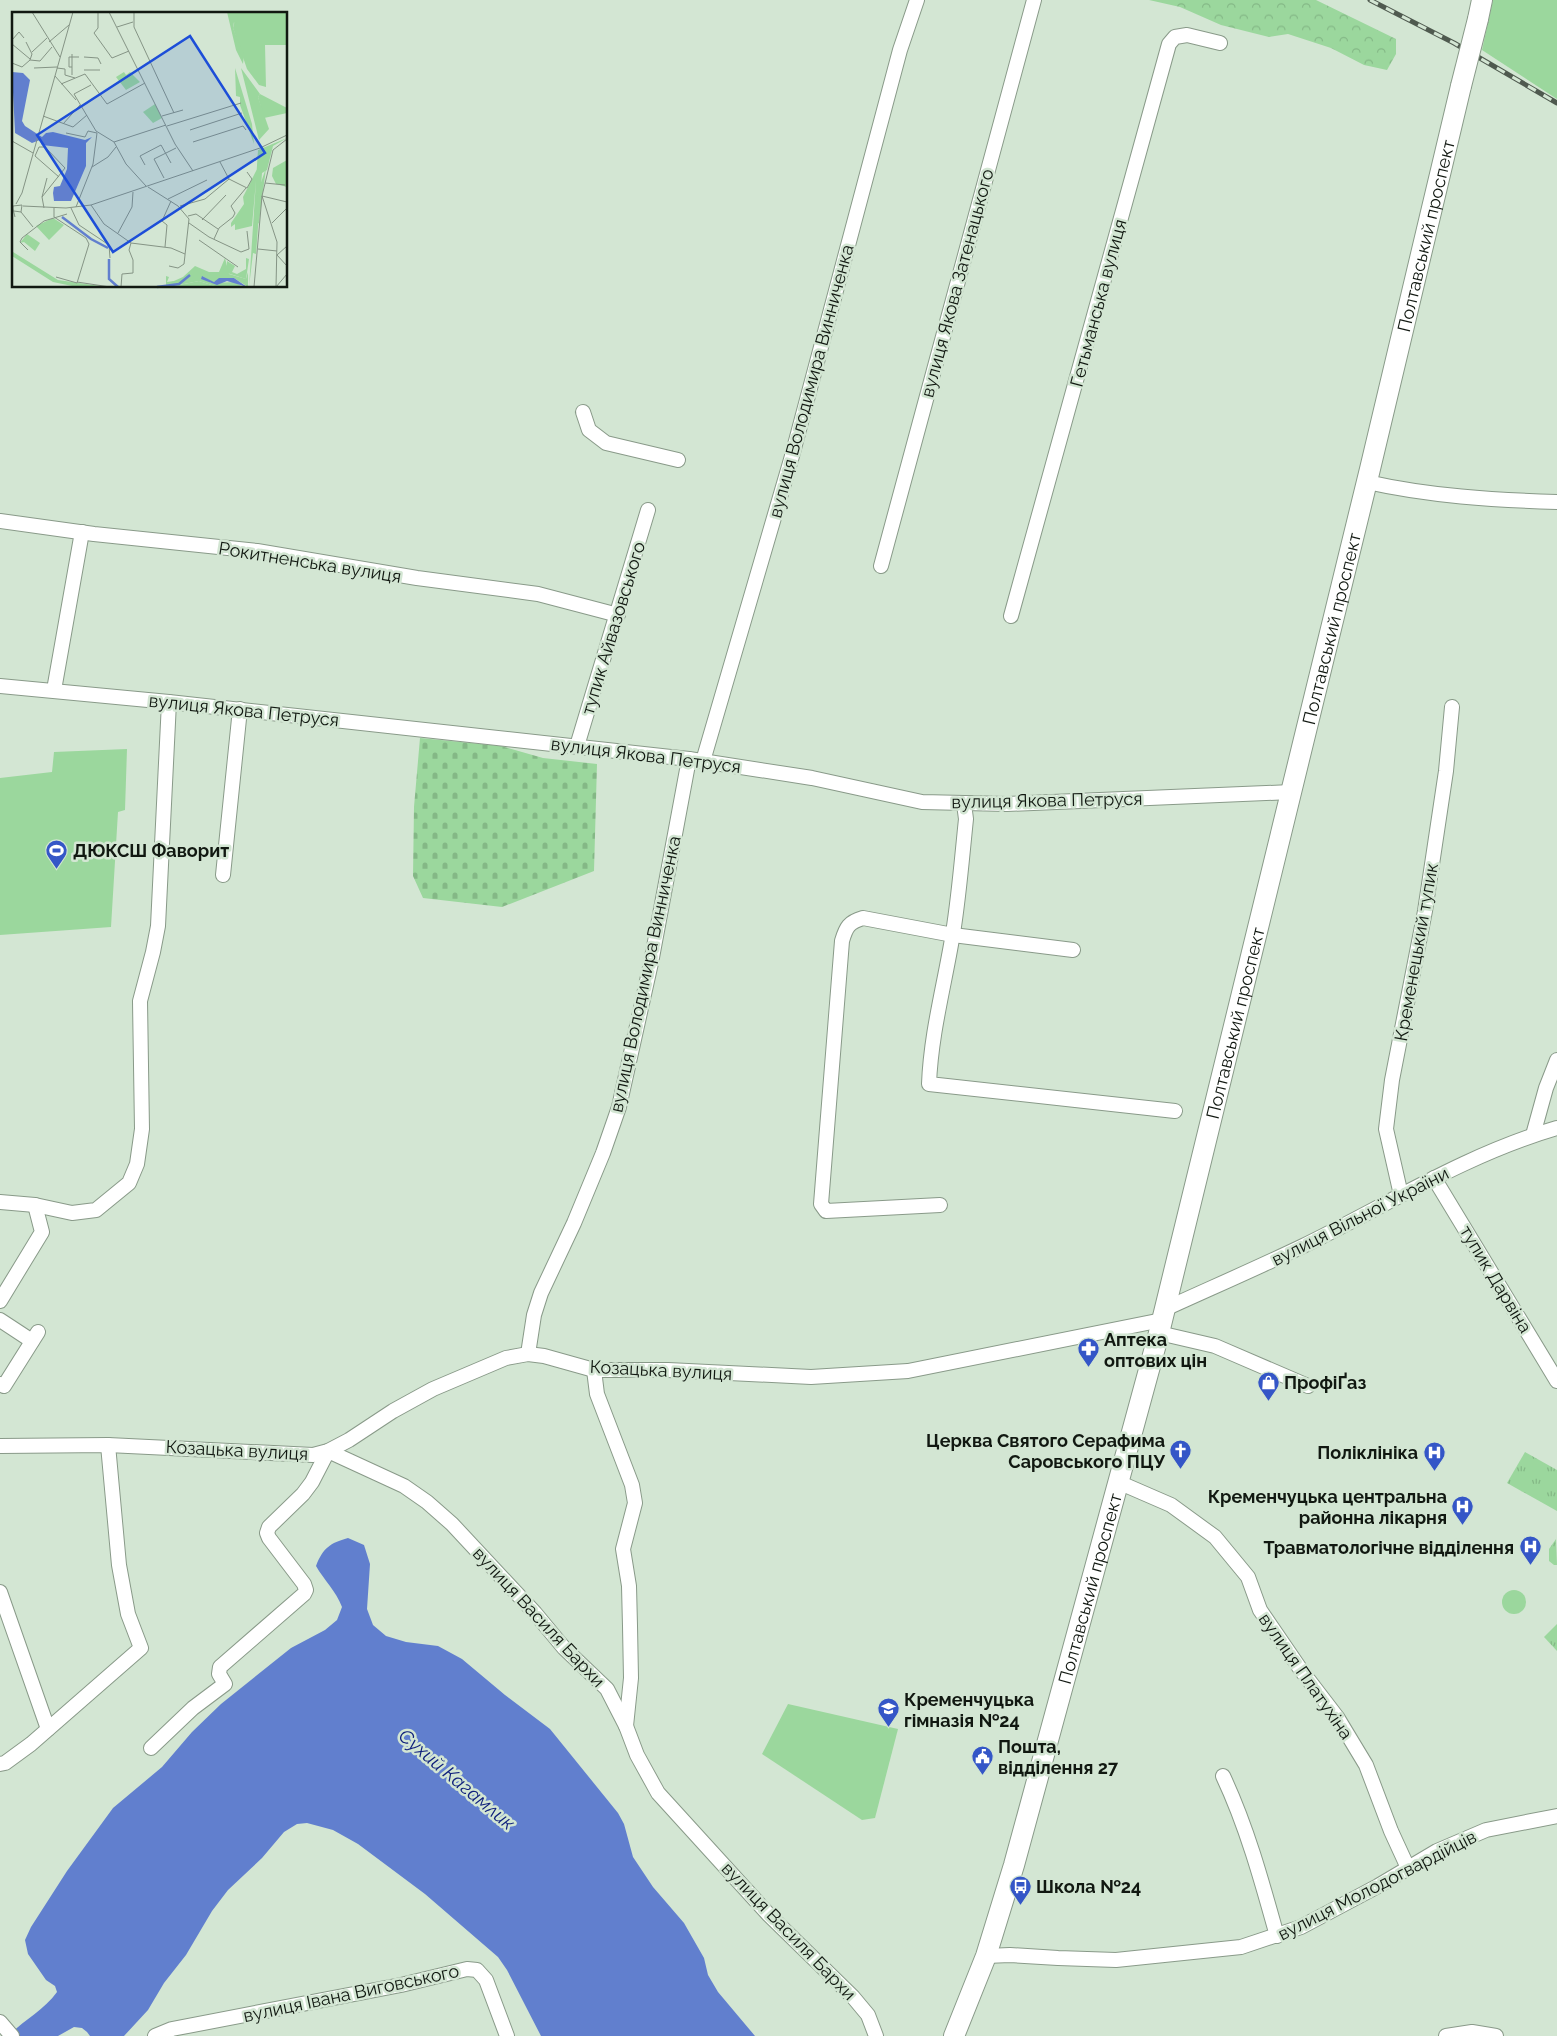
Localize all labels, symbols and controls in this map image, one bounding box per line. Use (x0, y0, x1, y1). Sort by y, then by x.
inset map (12, 12, 288, 288)
street label: Полтавський проспект (1392, 137, 1458, 334)
street label: вулиця Якова Затенацького (916, 166, 998, 399)
street label: Гетьманська вулиця (1066, 217, 1130, 389)
street label: вулиця Володимира Винниченка (764, 242, 858, 520)
street label: Полтавський проспект (1298, 530, 1365, 726)
street label: Рокитненська вулиця (217, 537, 403, 587)
street label: тупик Айвазовського (577, 539, 649, 717)
street label: вулиця Якова Петруся (148, 690, 340, 730)
street label: вулиця Якова Петруся (550, 733, 742, 777)
street label: вулиця Якова Петруся (951, 788, 1143, 812)
street label: вулиця Володимира Винниченка (605, 834, 685, 1114)
sports icon: ДЮКСШ Фаворит (45, 838, 69, 869)
place label: ДЮКСШ Фаворит (73, 840, 229, 861)
street label: Кременецький тупик (1390, 861, 1442, 1043)
street label: Полтавський проспект (1201, 925, 1268, 1121)
street label: вулиця Вільної України (1268, 1162, 1452, 1270)
street label: тупик Дарвіна (1456, 1222, 1536, 1336)
place label: Аптека оптових цін (1104, 1329, 1207, 1371)
pharmacy icon: Аптека оптових цін (1076, 1337, 1100, 1368)
street label: Козацька вулиця (589, 1356, 733, 1384)
shop icon: ПрофіҐаз (1256, 1370, 1280, 1401)
place label: ПрофіҐаз (1284, 1372, 1366, 1393)
place label: Церква Святого Серафима Саровського ПЦУ (926, 1430, 1165, 1472)
street label: Козацька вулиця (165, 1436, 309, 1464)
church icon: Церква Святого Серафима Саровського ПЦУ (1169, 1438, 1193, 1469)
hospital icon: Поліклініка (1422, 1440, 1446, 1471)
place label: Поліклініка (1317, 1442, 1418, 1463)
place label: Кременчуцька центральна районна лікарня (1208, 1486, 1447, 1528)
street label: Полтавський проспект (1053, 1490, 1125, 1686)
hospital icon: Кременчуцька центральна районна лікарня (1451, 1494, 1475, 1525)
hospital icon: Травматологічне відділення (1518, 1535, 1542, 1566)
place label: Травматологічне відділення (1264, 1537, 1514, 1558)
street label: вулиця Василя Бархи (469, 1543, 609, 1691)
street label: вулиця Платухіна (1255, 1609, 1357, 1743)
place label: Кременчуцька гімназія №24 (904, 1689, 1034, 1731)
school or university icon: Кременчуцька гімназія №24 (876, 1697, 900, 1728)
water label: Сухий Кагамлик (394, 1724, 520, 1834)
place label: Пошта, відділення 27 (998, 1736, 1119, 1778)
public building icon: Пошта, відділення 27 (970, 1744, 994, 1775)
street label: вулиця Молодогвардійців (1274, 1826, 1480, 1944)
street label: вулиця Василя Бархи (718, 1858, 860, 2004)
bus stop icon: Школа №24 (1008, 1874, 1032, 1905)
place label: Школа №24 (1036, 1876, 1141, 1897)
street label: вулиця Івана Виговського (241, 1960, 461, 2026)

